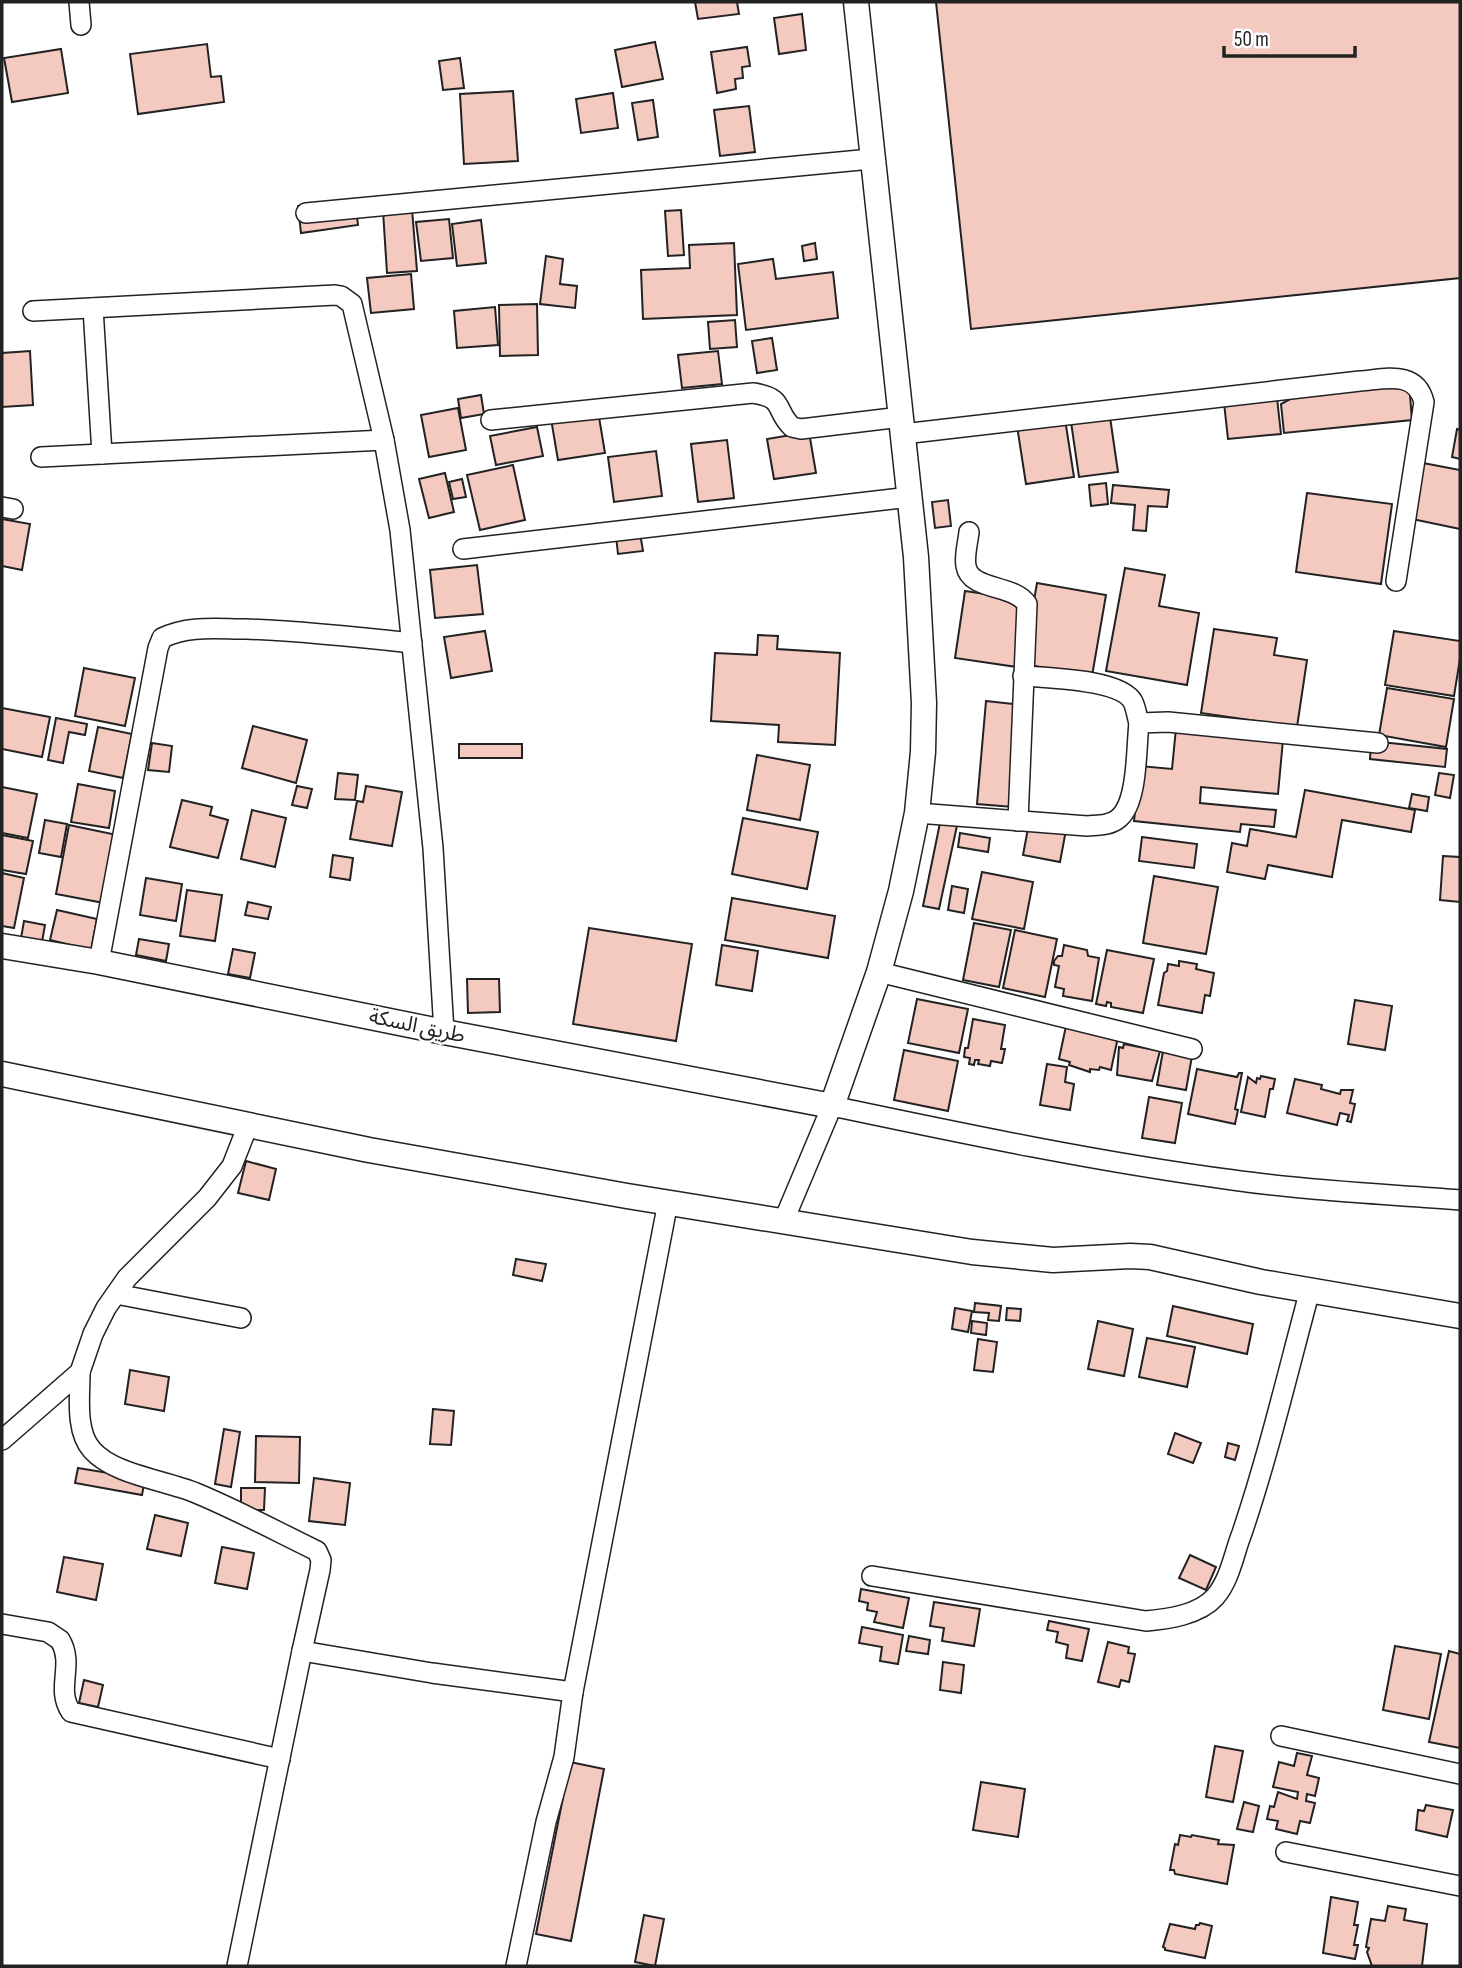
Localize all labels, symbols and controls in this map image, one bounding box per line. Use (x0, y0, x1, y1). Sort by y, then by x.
scale bar (1224, 14, 1355, 58)
text: 50 m (1234, 27, 1269, 52)
street label: طريق السكة (367, 1004, 467, 1048)

